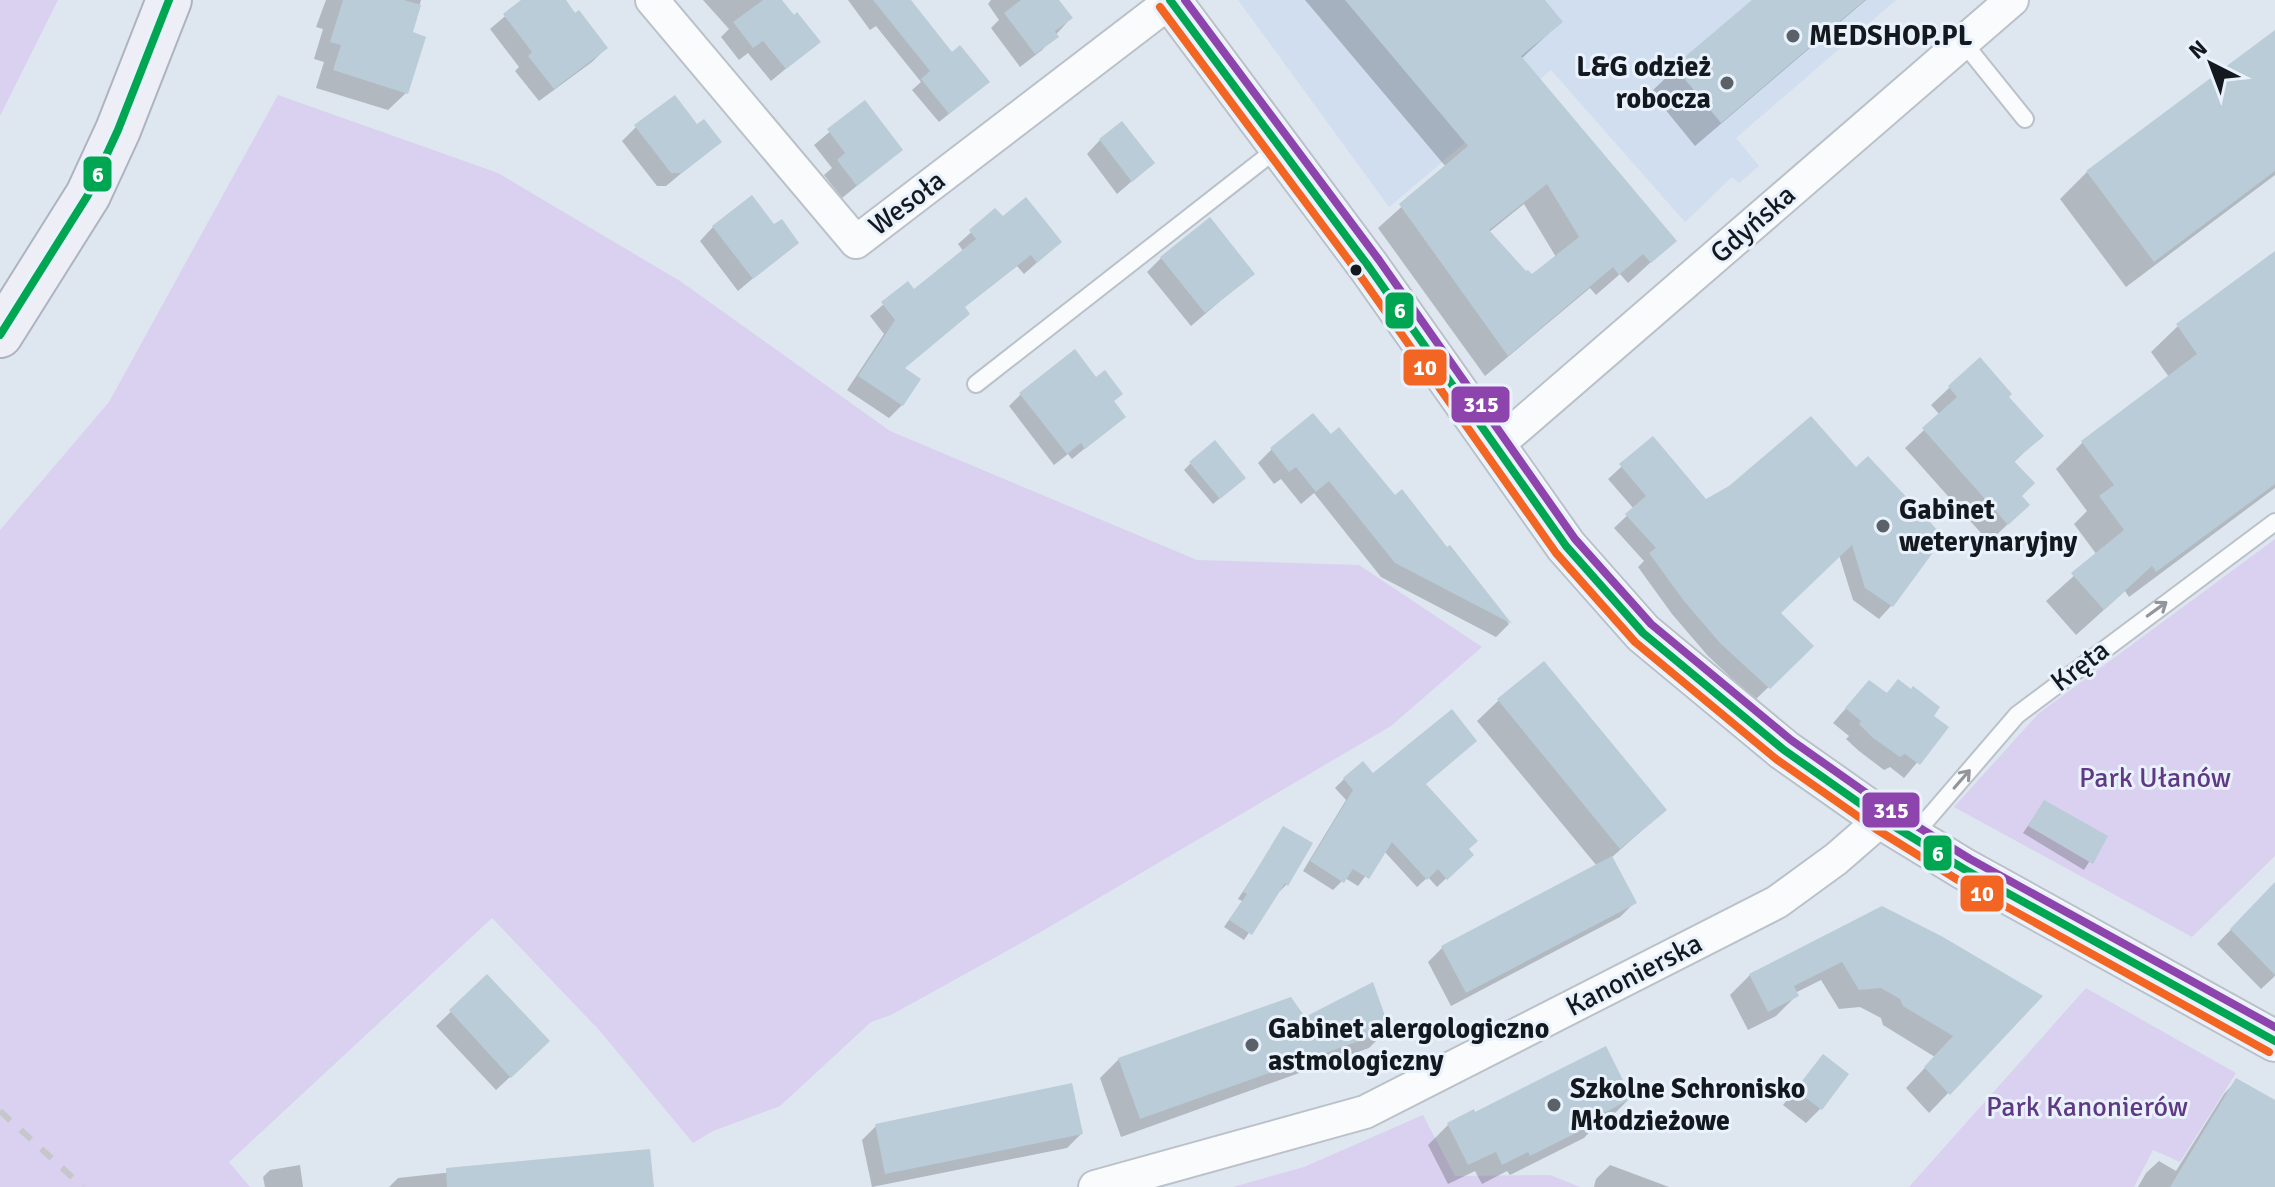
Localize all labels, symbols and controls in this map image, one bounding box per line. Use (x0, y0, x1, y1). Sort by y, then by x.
place label: MEDSHOP.PL (1809, 19, 1973, 53)
north arrow (2171, 24, 2251, 104)
marker: MEDSHOP.PL (1784, 27, 1802, 45)
text: N (2183, 34, 2213, 65)
place label: L&G odzież robocza (1576, 50, 1711, 116)
marker: L&G odzież robocza (1718, 74, 1736, 92)
line badge: 6 (82, 155, 113, 193)
text: 6 (92, 161, 104, 188)
street label: Wesoła (862, 163, 952, 243)
street label: Gdyńska (1703, 178, 1803, 270)
unlabelled marker (1348, 262, 1364, 278)
line badge: 6 (1384, 291, 1415, 330)
text: 6 (1394, 297, 1406, 324)
line badge: 10 (1402, 348, 1448, 387)
text: 10 (1413, 354, 1437, 381)
line badge: 315 (1450, 385, 1511, 424)
text: 315 (1463, 391, 1499, 418)
place label: Gabinet weterynaryjny (1899, 493, 2078, 559)
marker: Gabinet weterynaryjny (1874, 517, 1892, 535)
one-way arrow (2146, 601, 2168, 617)
street label: Kręta (2044, 633, 2116, 699)
park label: Park Ułanów (2079, 761, 2231, 795)
one-way arrow (1953, 769, 1971, 789)
line badge: 315 (1861, 791, 1921, 829)
text: 315 (1873, 797, 1909, 824)
line badge: 6 (1922, 834, 1953, 872)
text: 6 (1932, 840, 1944, 867)
line badge: 10 (1959, 874, 2005, 913)
text: 10 (1970, 880, 1994, 907)
street label: Kanonierska (1560, 926, 1708, 1024)
place label: Gabinet alergologiczno astmologiczny (1268, 1012, 1549, 1078)
marker: Gabinet alergologiczno astmologiczny (1243, 1036, 1261, 1054)
place label: Szkolne Schronisko Młodzieżowe (1570, 1072, 1805, 1138)
park label: Park Kanonierów (1986, 1090, 2188, 1124)
marker: Szkolne Schronisko Młodzieżowe (1545, 1096, 1563, 1114)

